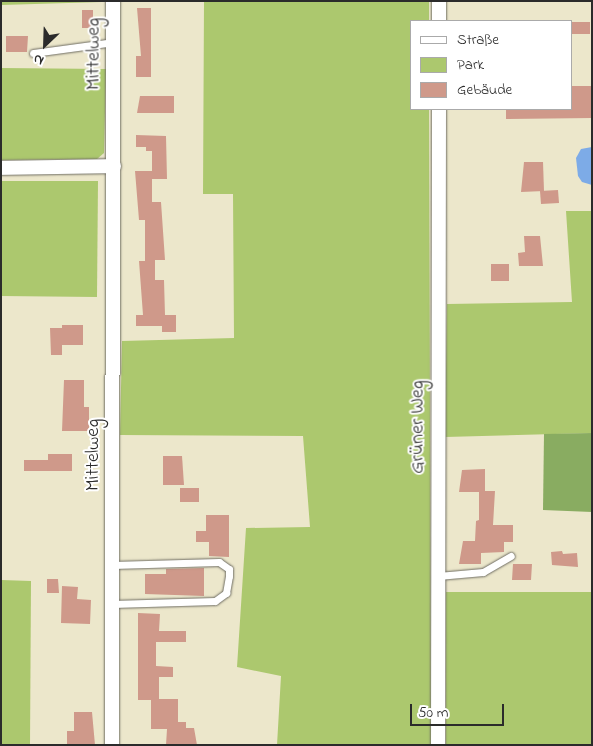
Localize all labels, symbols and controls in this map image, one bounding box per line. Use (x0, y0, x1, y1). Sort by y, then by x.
street label: Mittelweg (82, 18, 106, 90)
north arrow (20, 20, 70, 70)
legend (410, 20, 573, 110)
text: Straße (457, 29, 499, 51)
text: N (30, 48, 47, 71)
text: Park (457, 54, 484, 76)
text: Gebäude (457, 79, 512, 101)
street label: Grüner Weg (406, 380, 430, 474)
street label: Mittelweg (81, 419, 105, 491)
scale bar (413, 694, 507, 726)
text: 50 m (418, 702, 448, 724)

